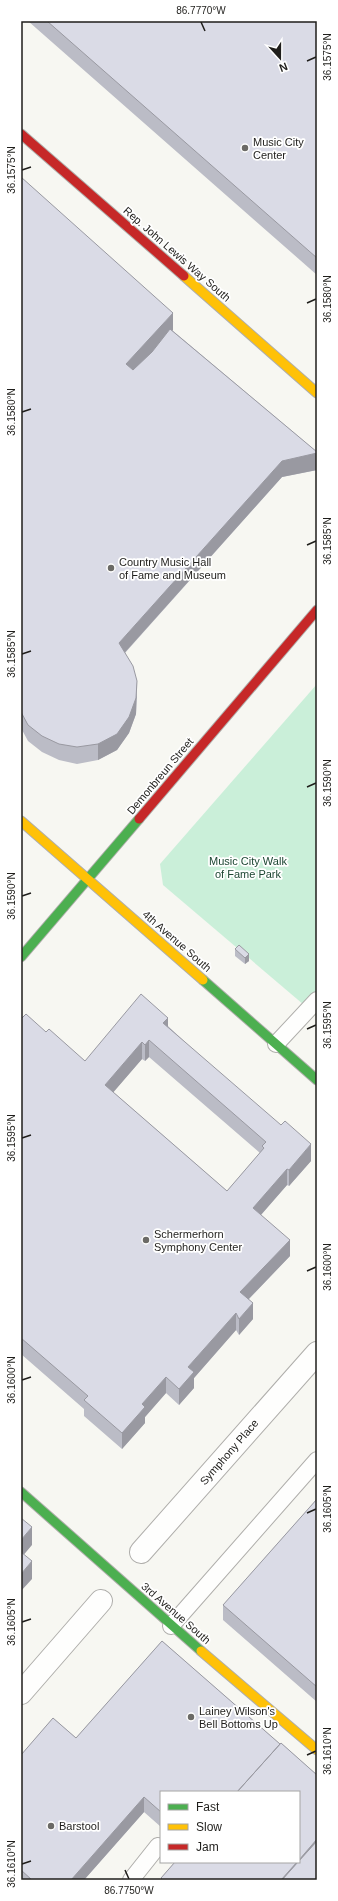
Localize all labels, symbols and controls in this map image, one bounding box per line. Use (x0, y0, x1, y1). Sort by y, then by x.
text: 86.7770°W (176, 5, 226, 16)
text: 36.1575°N (322, 33, 333, 81)
north arrow (260, 38, 300, 78)
text: N (278, 60, 289, 74)
place label: Music City Center (253, 136, 304, 161)
marker: Music City Center (240, 143, 250, 153)
text: 36.1575°N (6, 146, 17, 194)
street label: Rep. John Lewis Way South (121, 204, 233, 304)
text: 36.1580°N (322, 275, 333, 323)
text: 36.1580°N (6, 388, 17, 436)
text: 36.1585°N (322, 517, 333, 565)
place label: Country Music Hall of Fame and Museum (119, 556, 226, 581)
marker: Country Music Hall of Fame and Museum (106, 563, 116, 573)
text: 36.1585°N (6, 630, 17, 678)
street label: Demonbreun Street (125, 735, 195, 817)
text: 36.1590°N (322, 759, 333, 807)
park label: Music City Walk of Fame Park (209, 855, 287, 880)
text: 36.1590°N (6, 872, 17, 920)
street label: 4th Avenue South (140, 908, 214, 974)
text: 36.1595°N (322, 1001, 333, 1049)
text: 36.1595°N (6, 1114, 17, 1162)
place label: Schermerhorn Symphony Center (154, 1228, 242, 1253)
marker: Schermerhorn Symphony Center (141, 1235, 151, 1245)
text: 36.1600°N (322, 1243, 333, 1291)
text: 36.1600°N (6, 1356, 17, 1404)
street label: Symphony Place (197, 1417, 261, 1487)
text: 36.1605°N (322, 1485, 333, 1533)
street label: 3rd Avenue South (139, 1580, 213, 1646)
text: 36.1605°N (6, 1598, 17, 1646)
place label: Lainey Wilson's Bell Bottoms Up (199, 1705, 278, 1730)
marker: Lainey Wilson's Bell Bottoms Up (186, 1712, 196, 1722)
text: 36.1610°N (322, 1727, 333, 1775)
legend (160, 1791, 300, 1863)
text: Fast (196, 1800, 220, 1814)
place label: Barstool (59, 1820, 99, 1832)
text: Slow (196, 1820, 222, 1834)
marker: Barstool (46, 1821, 56, 1831)
text: 36.1610°N (6, 1840, 17, 1888)
text: Jam (196, 1840, 219, 1854)
text: 86.7750°W (104, 1885, 154, 1896)

